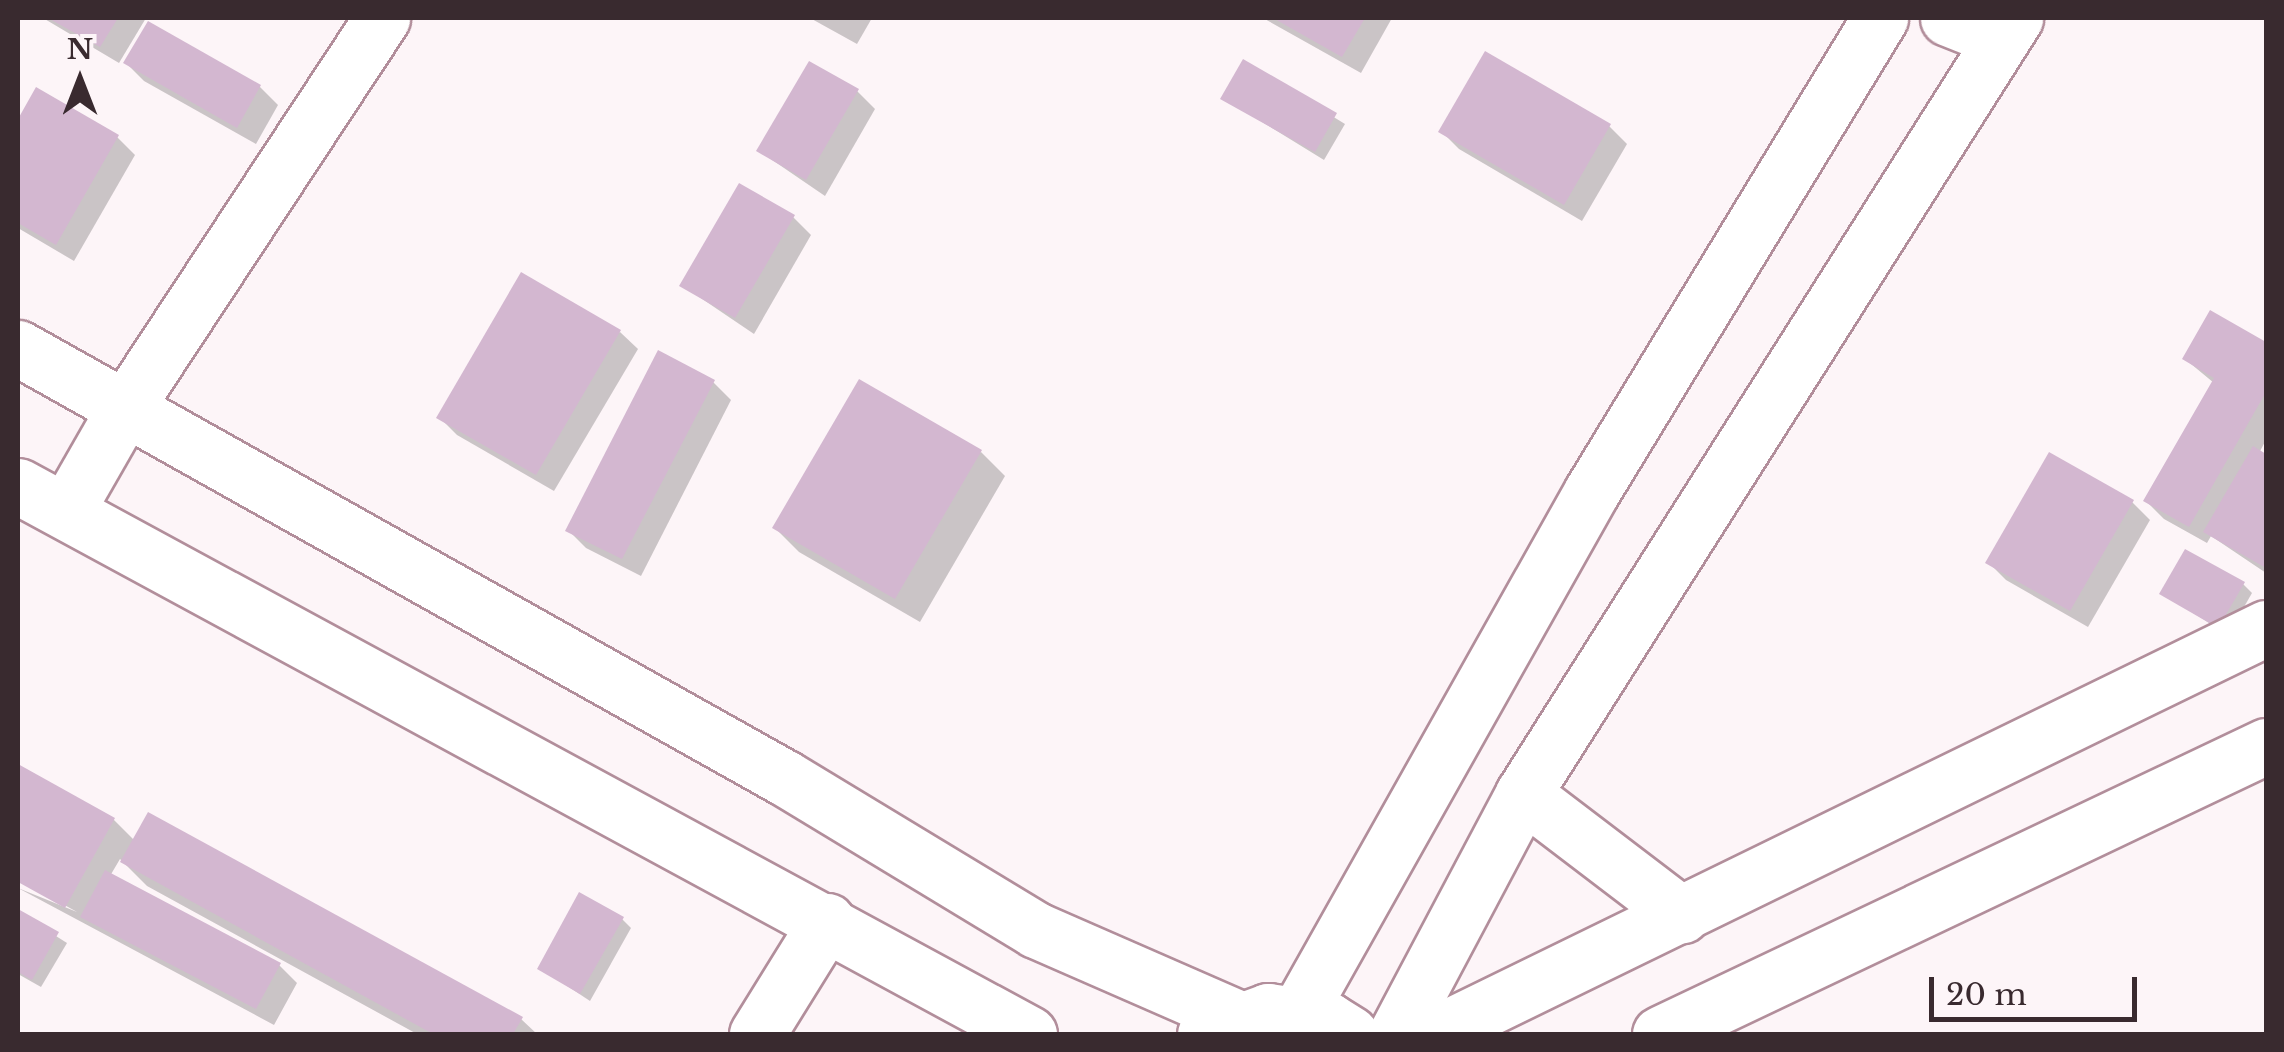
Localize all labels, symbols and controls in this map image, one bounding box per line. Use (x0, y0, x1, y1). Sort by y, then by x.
north arrow (30, 30, 130, 130)
text: N (67, 32, 93, 67)
scale bar (1934, 957, 2142, 1019)
text: 20 m (1946, 976, 2027, 1013)

